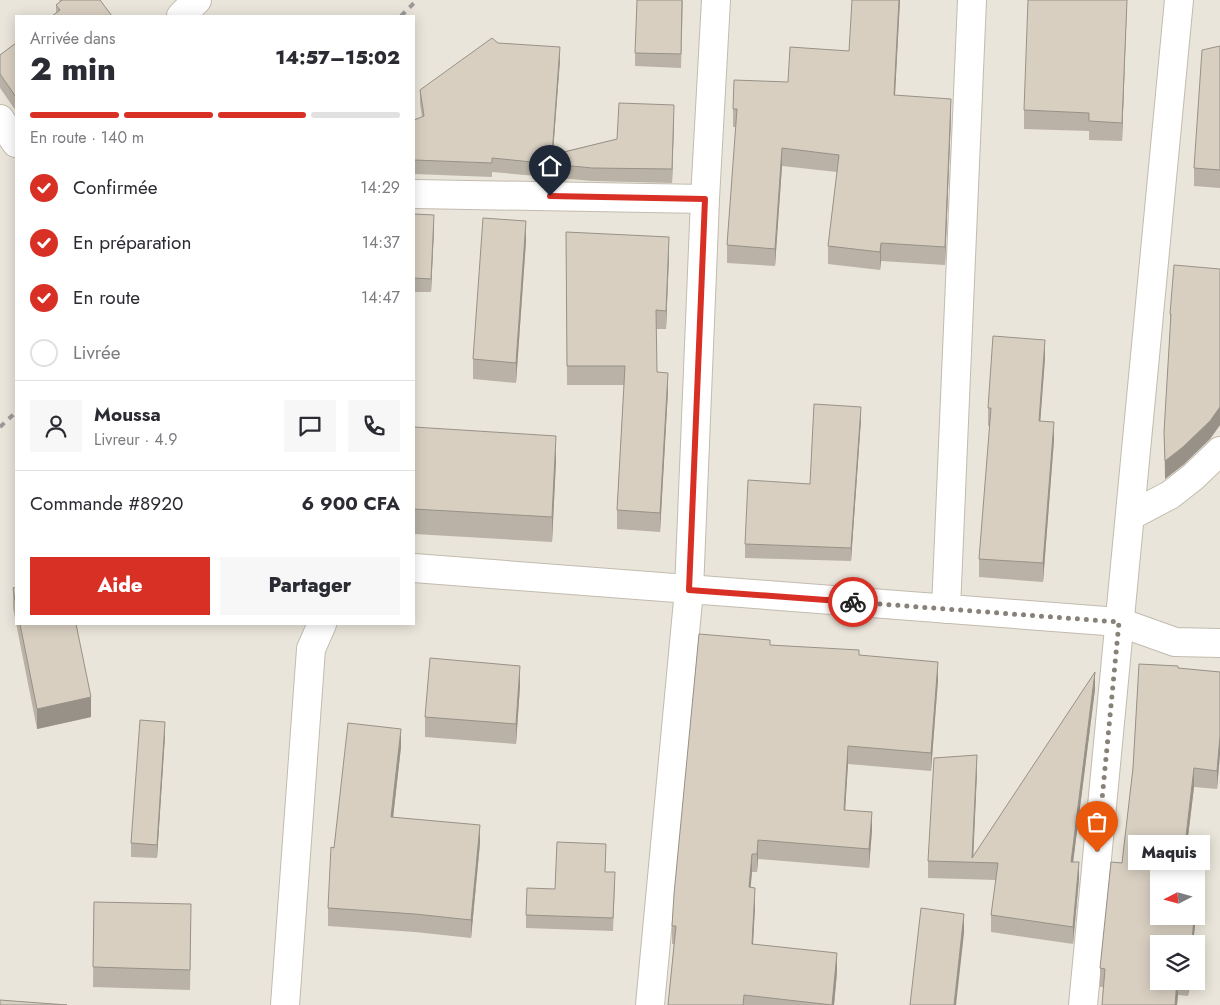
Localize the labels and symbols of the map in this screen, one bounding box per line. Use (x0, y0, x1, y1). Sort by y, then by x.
pin (529, 145, 571, 196)
courier (828, 577, 878, 627)
pin (1076, 801, 1118, 852)
callout: Maquis (1127, 834, 1210, 870)
north arrow (1150, 870, 1205, 925)

